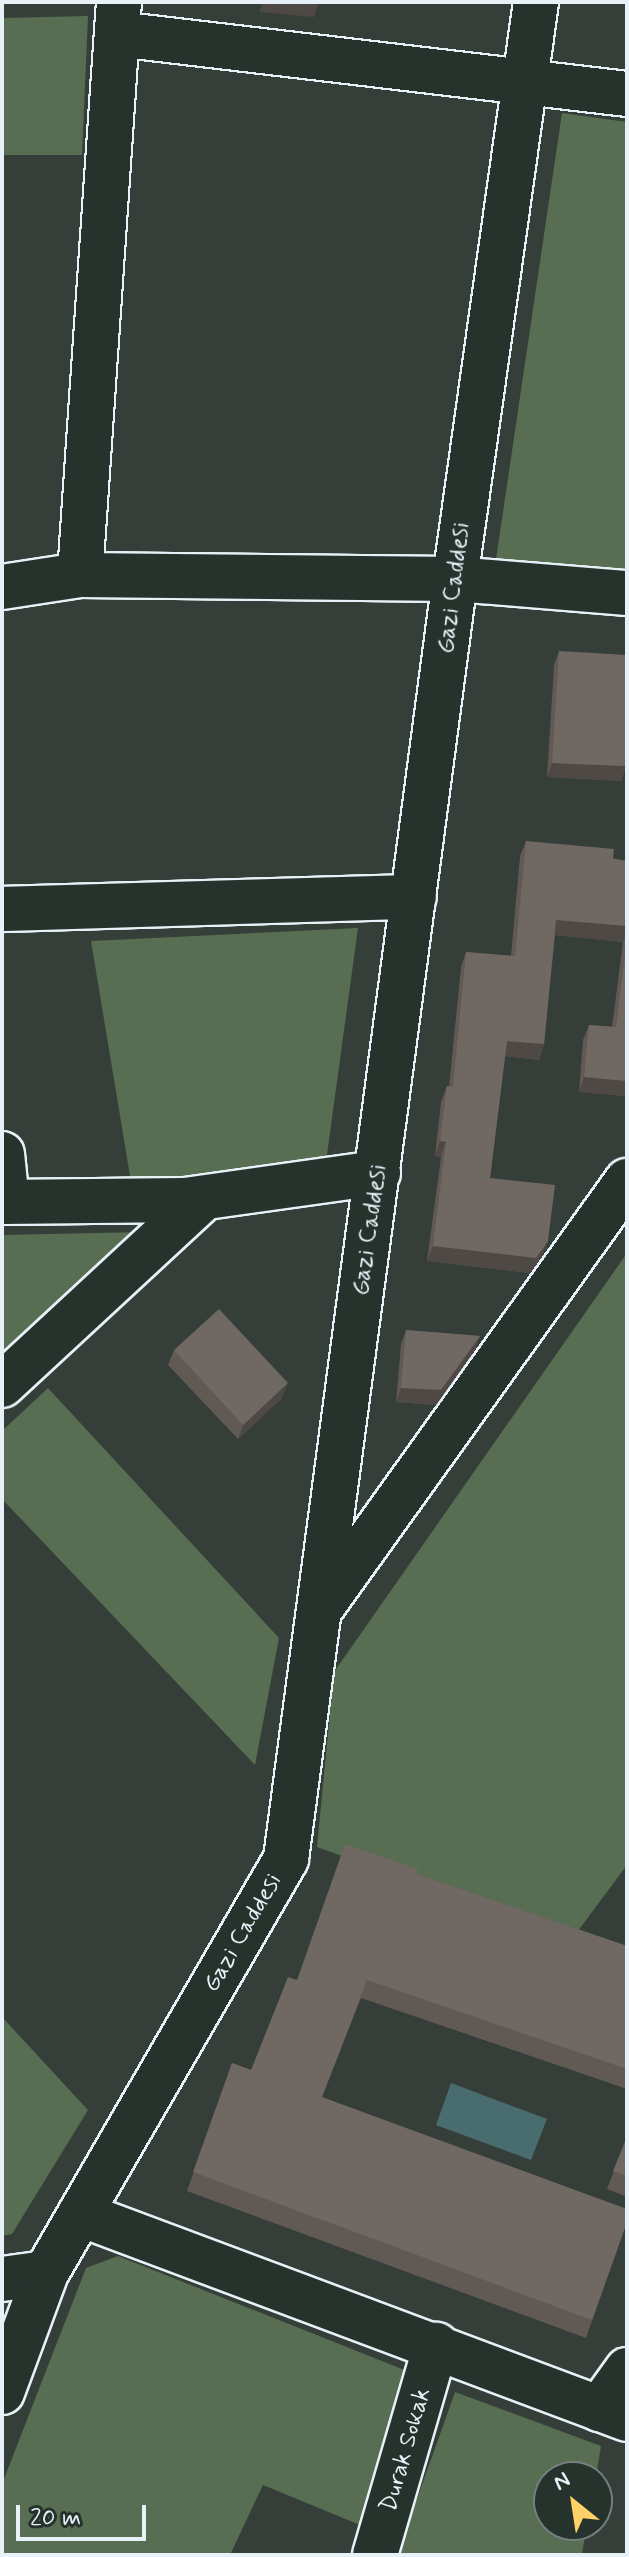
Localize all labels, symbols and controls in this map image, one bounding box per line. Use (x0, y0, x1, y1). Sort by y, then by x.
street label: Gazi Caddesi (432, 520, 476, 656)
street label: Gazi Caddesi (346, 1162, 394, 1298)
street label: Gazi Caddesi (197, 1868, 289, 1998)
street label: Durak Sokak (374, 2384, 438, 2516)
north arrow (533, 2461, 613, 2541)
text: N (549, 2466, 575, 2498)
scale bar (20, 2489, 150, 2539)
text: 20 m (30, 2503, 81, 2534)

